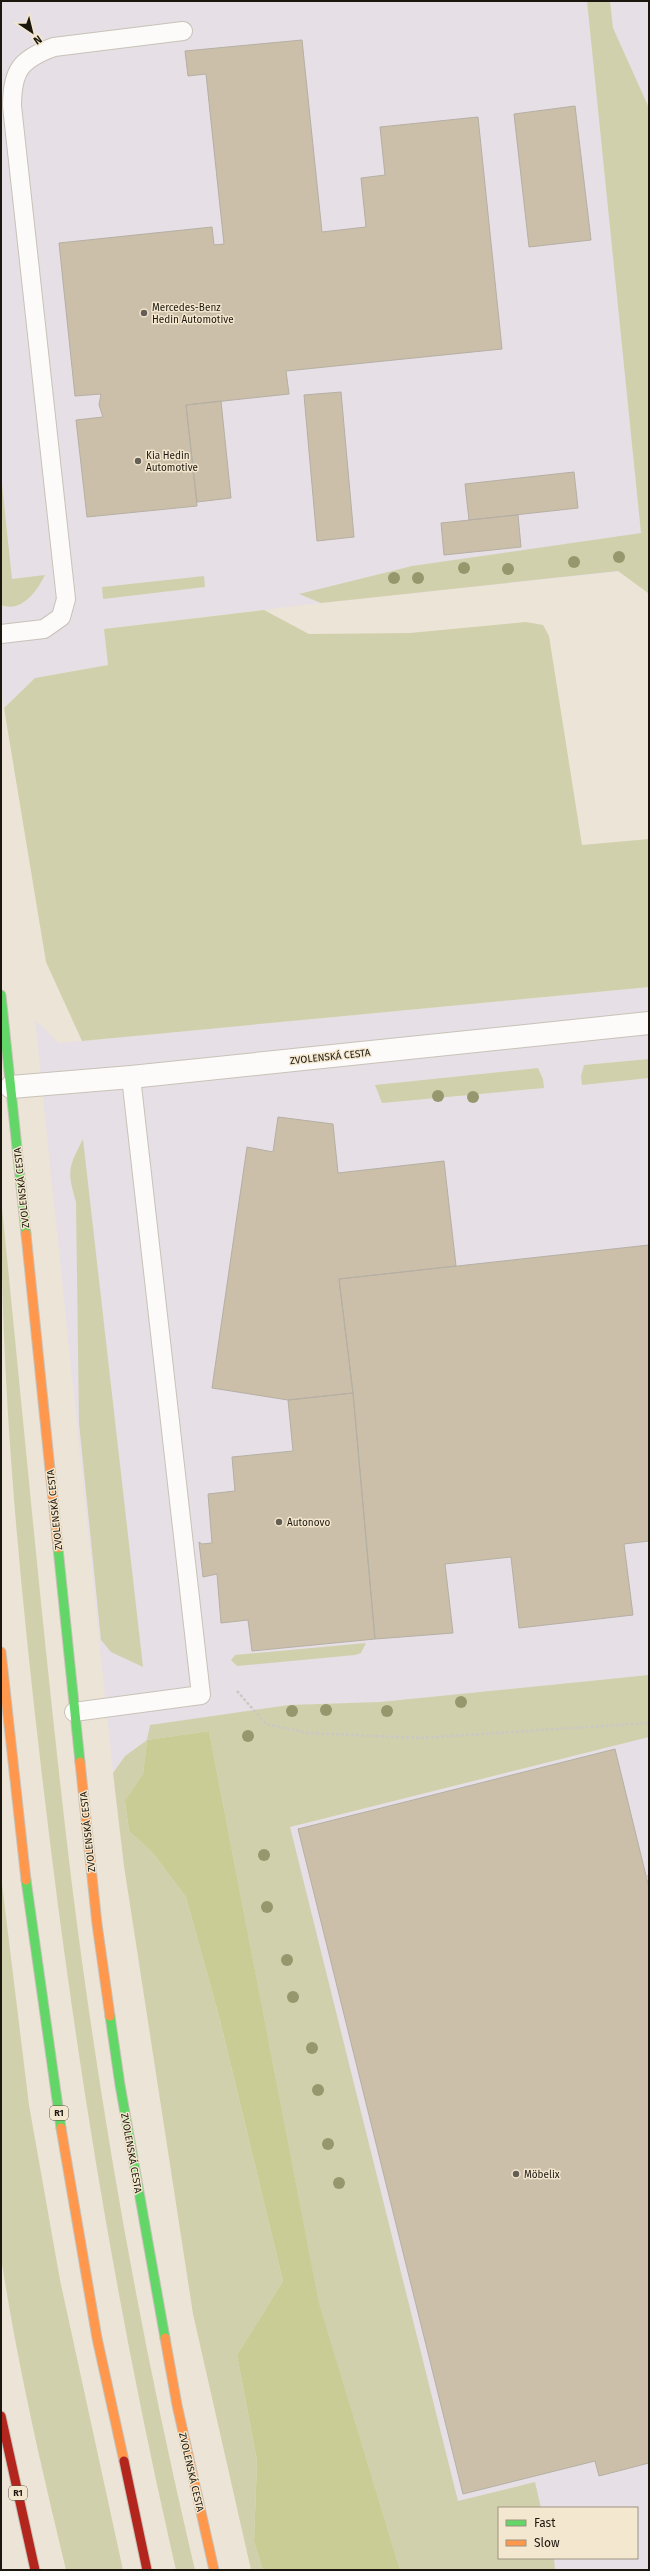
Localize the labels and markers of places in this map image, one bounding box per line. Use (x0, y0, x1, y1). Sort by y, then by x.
place label: Mercedes-Benz Hedin Automotive (152, 302, 234, 326)
marker: Mercedes-Benz Hedin Automotive (139, 308, 149, 318)
place label: Kia Hedin Automotive (146, 450, 198, 474)
marker: Kia Hedin Automotive (133, 456, 143, 466)
marker: Autonovo (274, 1517, 284, 1527)
place label: Autonovo (287, 1517, 330, 1529)
marker: Möbelix (511, 2169, 521, 2179)
place label: Möbelix (524, 2169, 560, 2181)

